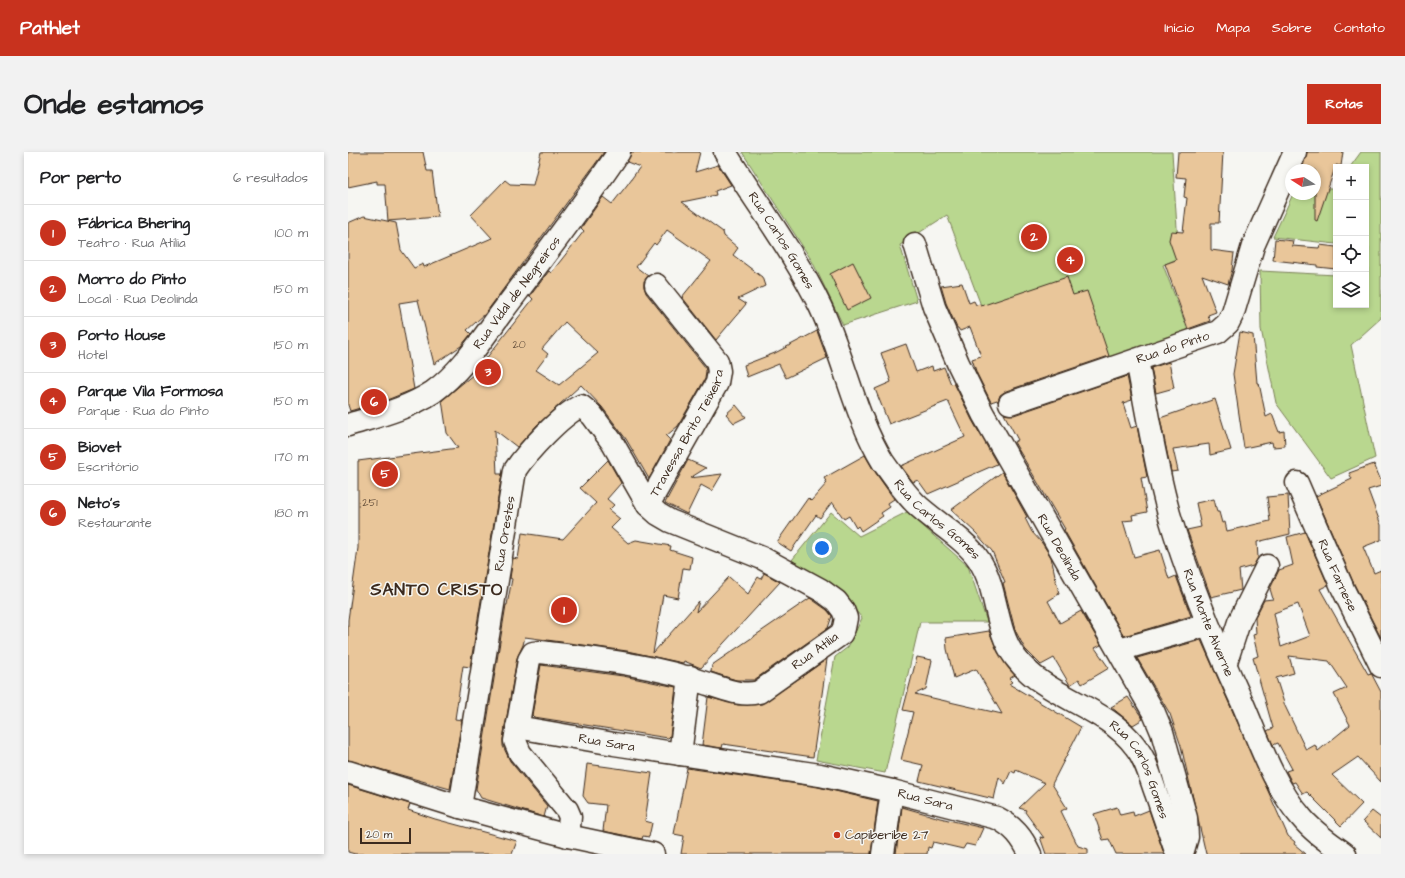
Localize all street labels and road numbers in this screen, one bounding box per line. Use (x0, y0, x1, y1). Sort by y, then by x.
street label: Rua Carlos Gomes (744, 188, 819, 293)
street label: Rua Vidal de Negreiros (469, 232, 565, 353)
street label: Rua do Pinto (1134, 326, 1212, 368)
street label: Travessa Brito Teixeira (645, 368, 728, 500)
street label: Rua Carlos Gomes (889, 476, 985, 564)
street label: Rua Orestes (490, 494, 520, 573)
street label: Rua Deolinda (1033, 510, 1086, 584)
street label: Rua Farnese (1313, 536, 1362, 615)
street label: Rua Monte Alverne (1179, 566, 1238, 679)
street label: Rua Atília (788, 628, 842, 674)
street label: Rua Carlos Gomes (1105, 716, 1173, 822)
street label: Rua Sara (577, 729, 636, 756)
street label: Rua Sara (896, 784, 955, 815)

